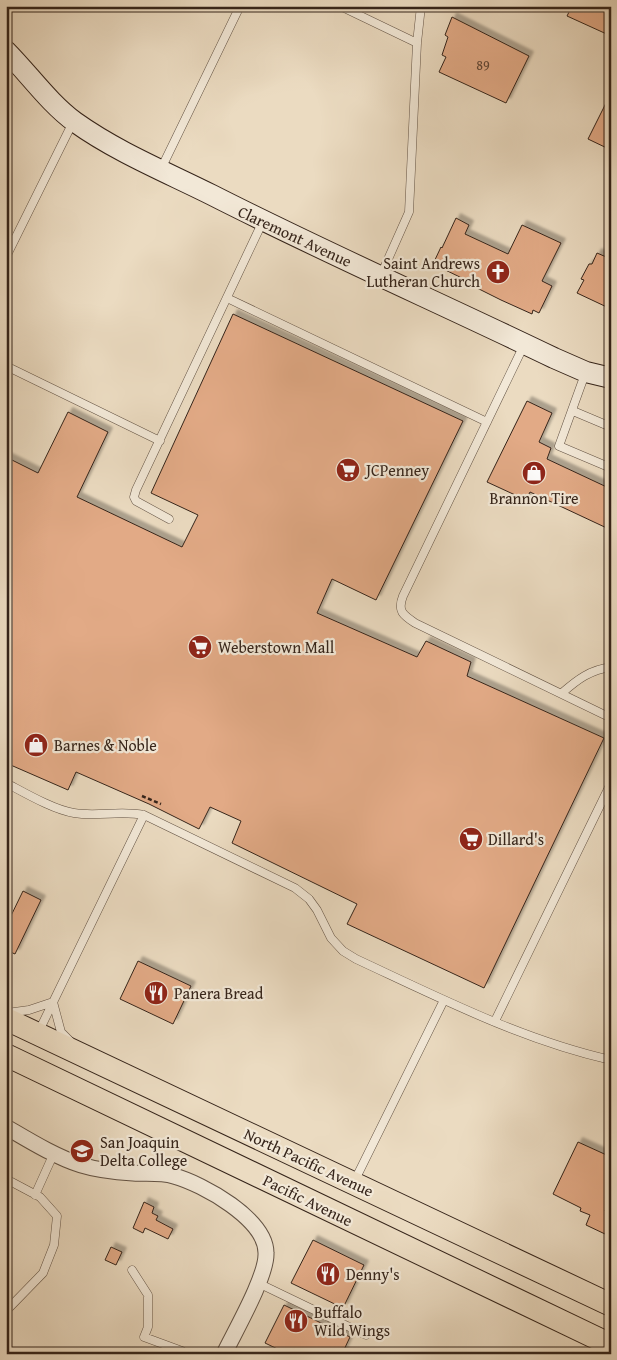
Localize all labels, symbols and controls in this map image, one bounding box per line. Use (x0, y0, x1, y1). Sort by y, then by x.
house number: 89 (476, 55, 490, 75)
street label: Claremont Avenue (234, 199, 356, 273)
place label: Saint Andrews Lutheran Church (366, 251, 480, 293)
church icon: Saint Andrews Lutheran Church (485, 259, 511, 285)
supermarket icon: JCPenney (335, 457, 361, 483)
place label: JCPenney (364, 458, 429, 482)
shop icon: Brannon Tire (521, 460, 547, 486)
place label: Brannon Tire (489, 486, 579, 510)
supermarket icon: Weberstown Mall (187, 634, 213, 660)
place label: Weberstown Mall (218, 635, 335, 659)
shop icon: Barnes & Noble (23, 732, 49, 758)
place label: Barnes & Noble (54, 733, 157, 757)
supermarket icon: Dillard's (458, 826, 484, 852)
place label: Dillard's (488, 827, 544, 851)
restaurant icon: Panera Bread (143, 980, 169, 1006)
place label: Panera Bread (174, 981, 264, 1005)
street label: North Pacific Avenue (241, 1124, 377, 1200)
place label: San Joaquin Delta College (100, 1130, 187, 1172)
school or university icon: San Joaquin Delta College (69, 1138, 95, 1164)
street label: Pacific Avenue (260, 1170, 356, 1230)
restaurant icon: Denny's (315, 1261, 341, 1287)
place label: Denny's (346, 1262, 400, 1286)
place label: Buffalo Wild Wings (314, 1300, 390, 1342)
restaurant icon: Buffalo Wild Wings (283, 1308, 309, 1334)

